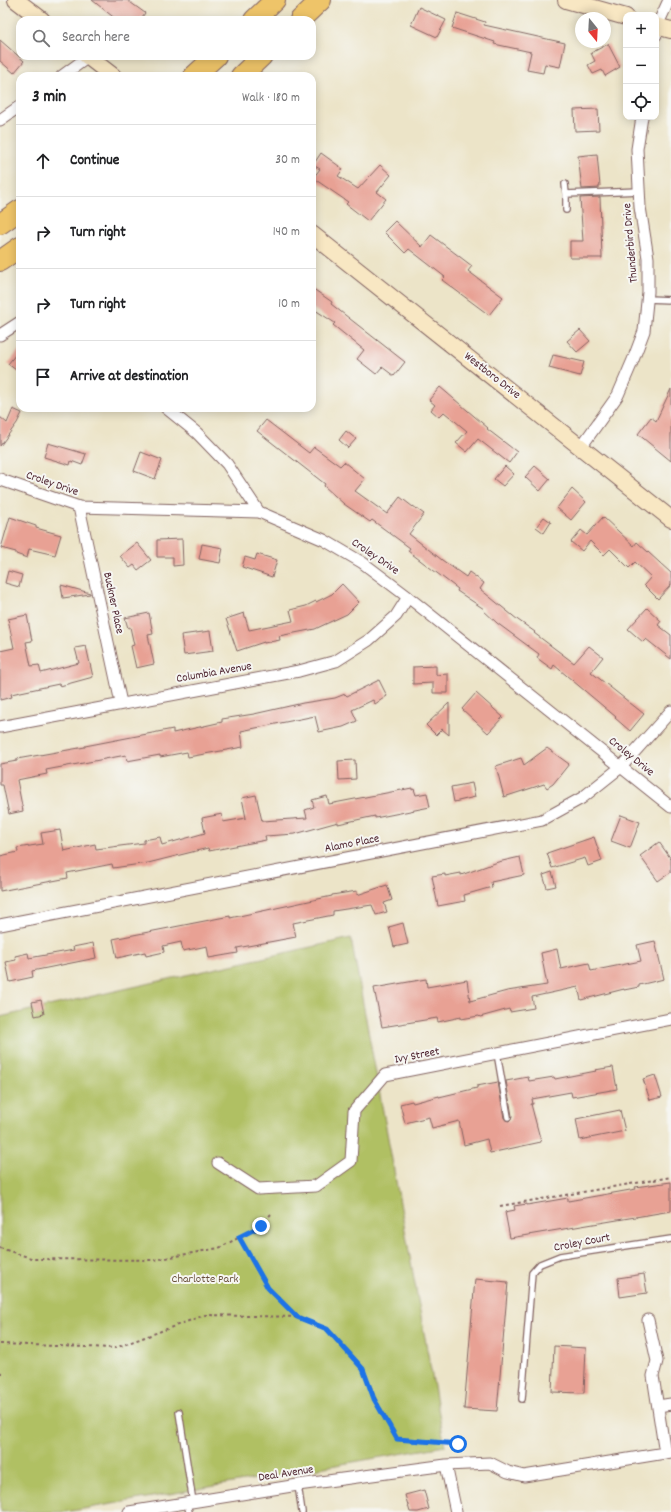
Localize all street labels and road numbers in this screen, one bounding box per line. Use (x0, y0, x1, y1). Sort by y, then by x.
street label: Thunderbird Drive (619, 203, 643, 283)
street label: Westboro Drive (460, 348, 524, 404)
street label: Croley Drive (23, 467, 81, 501)
street label: Croley Drive (348, 535, 402, 579)
street label: Buckner Place (98, 571, 128, 635)
street label: Columbia Avenue (175, 658, 253, 688)
street label: Croley Drive (604, 733, 658, 781)
street label: Alamo Place (323, 830, 381, 858)
street label: Ivy Street (393, 1043, 442, 1069)
street label: Croley Court (553, 1229, 612, 1257)
street label: Deal Avenue (257, 1461, 315, 1487)

